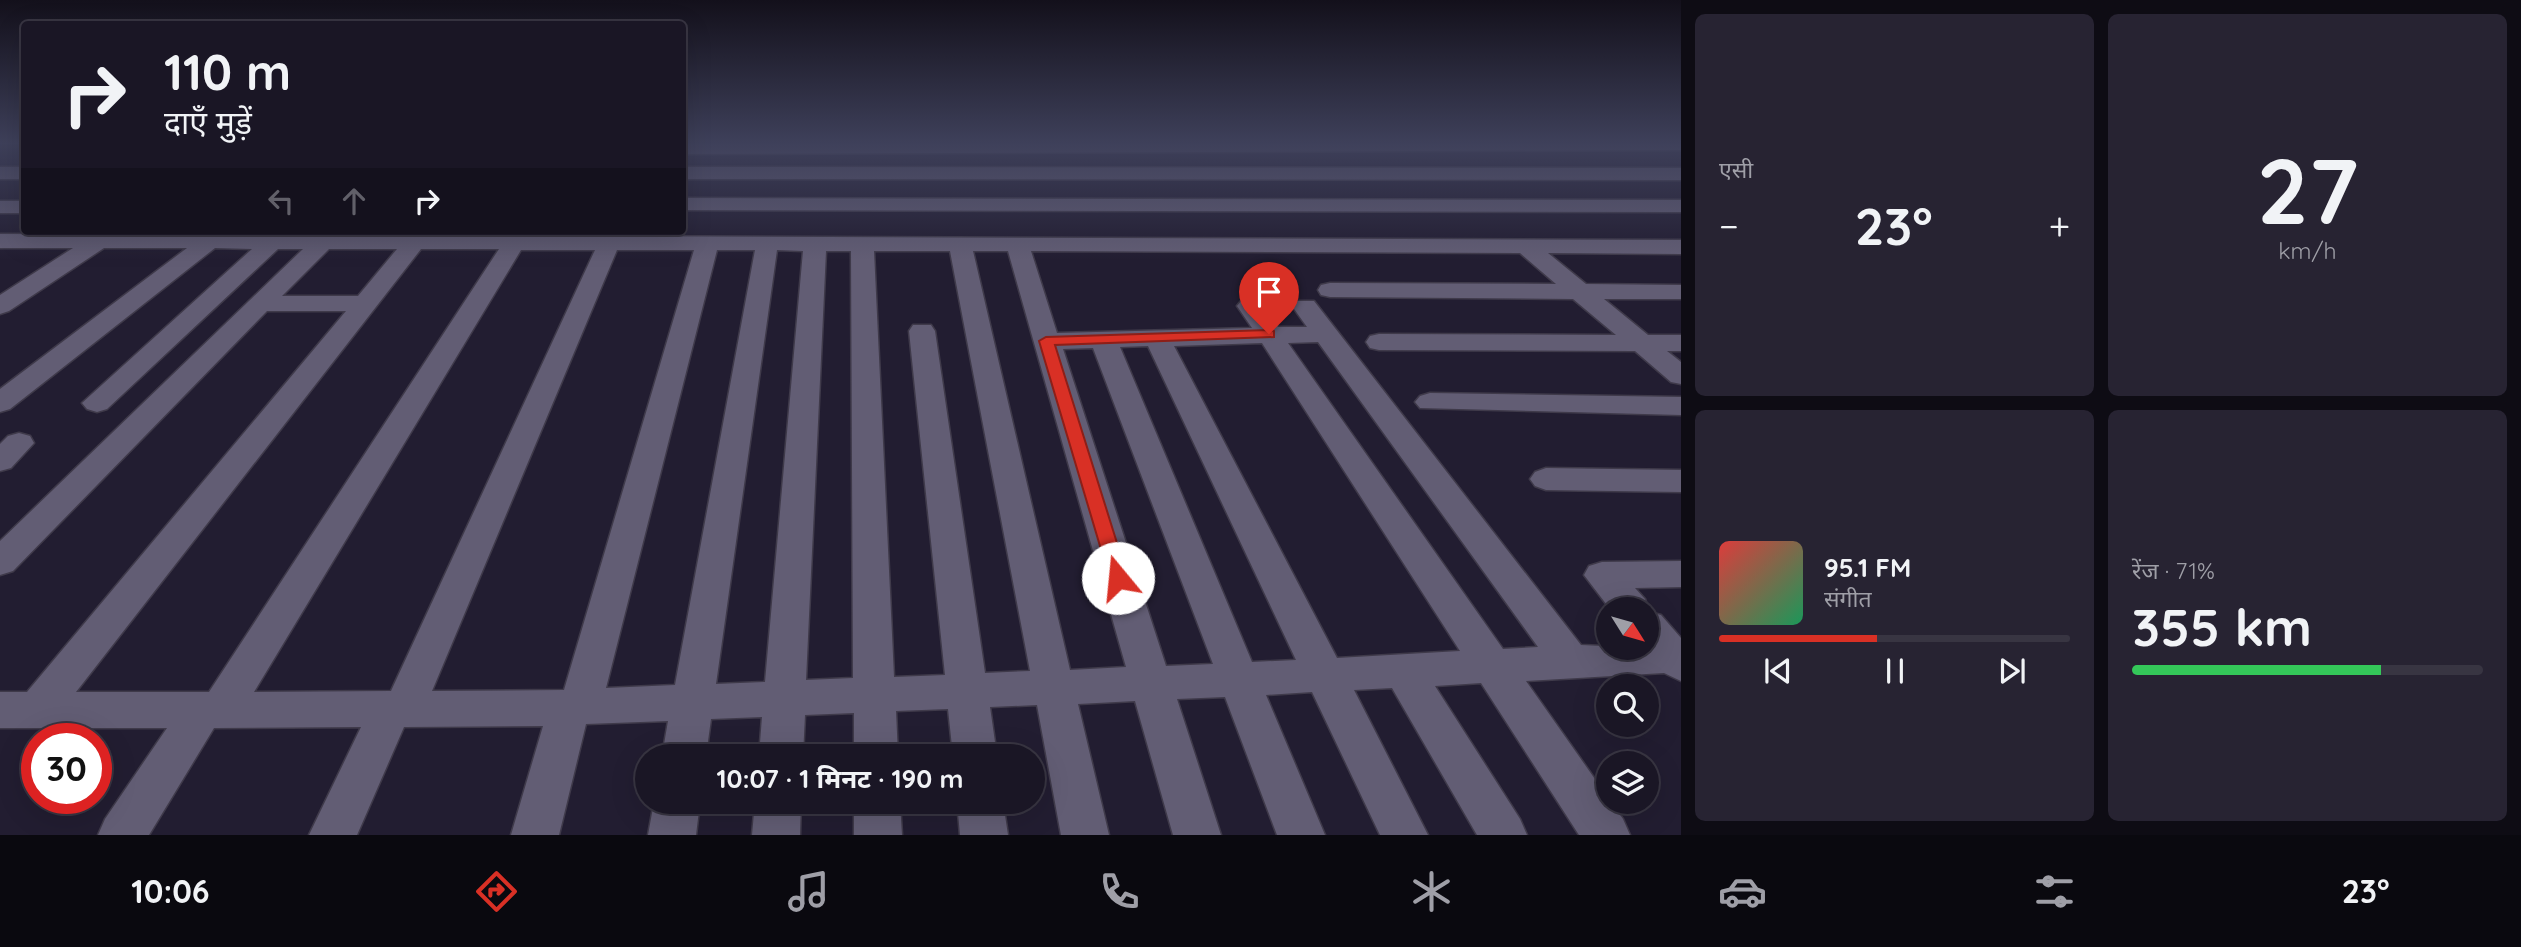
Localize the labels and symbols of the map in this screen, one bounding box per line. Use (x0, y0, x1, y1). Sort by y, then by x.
pin (1239, 262, 1299, 334)
position arrow (1081, 541, 1155, 615)
north arrow (1596, 597, 1659, 660)
speed limit sign: 30 (21, 723, 112, 814)

